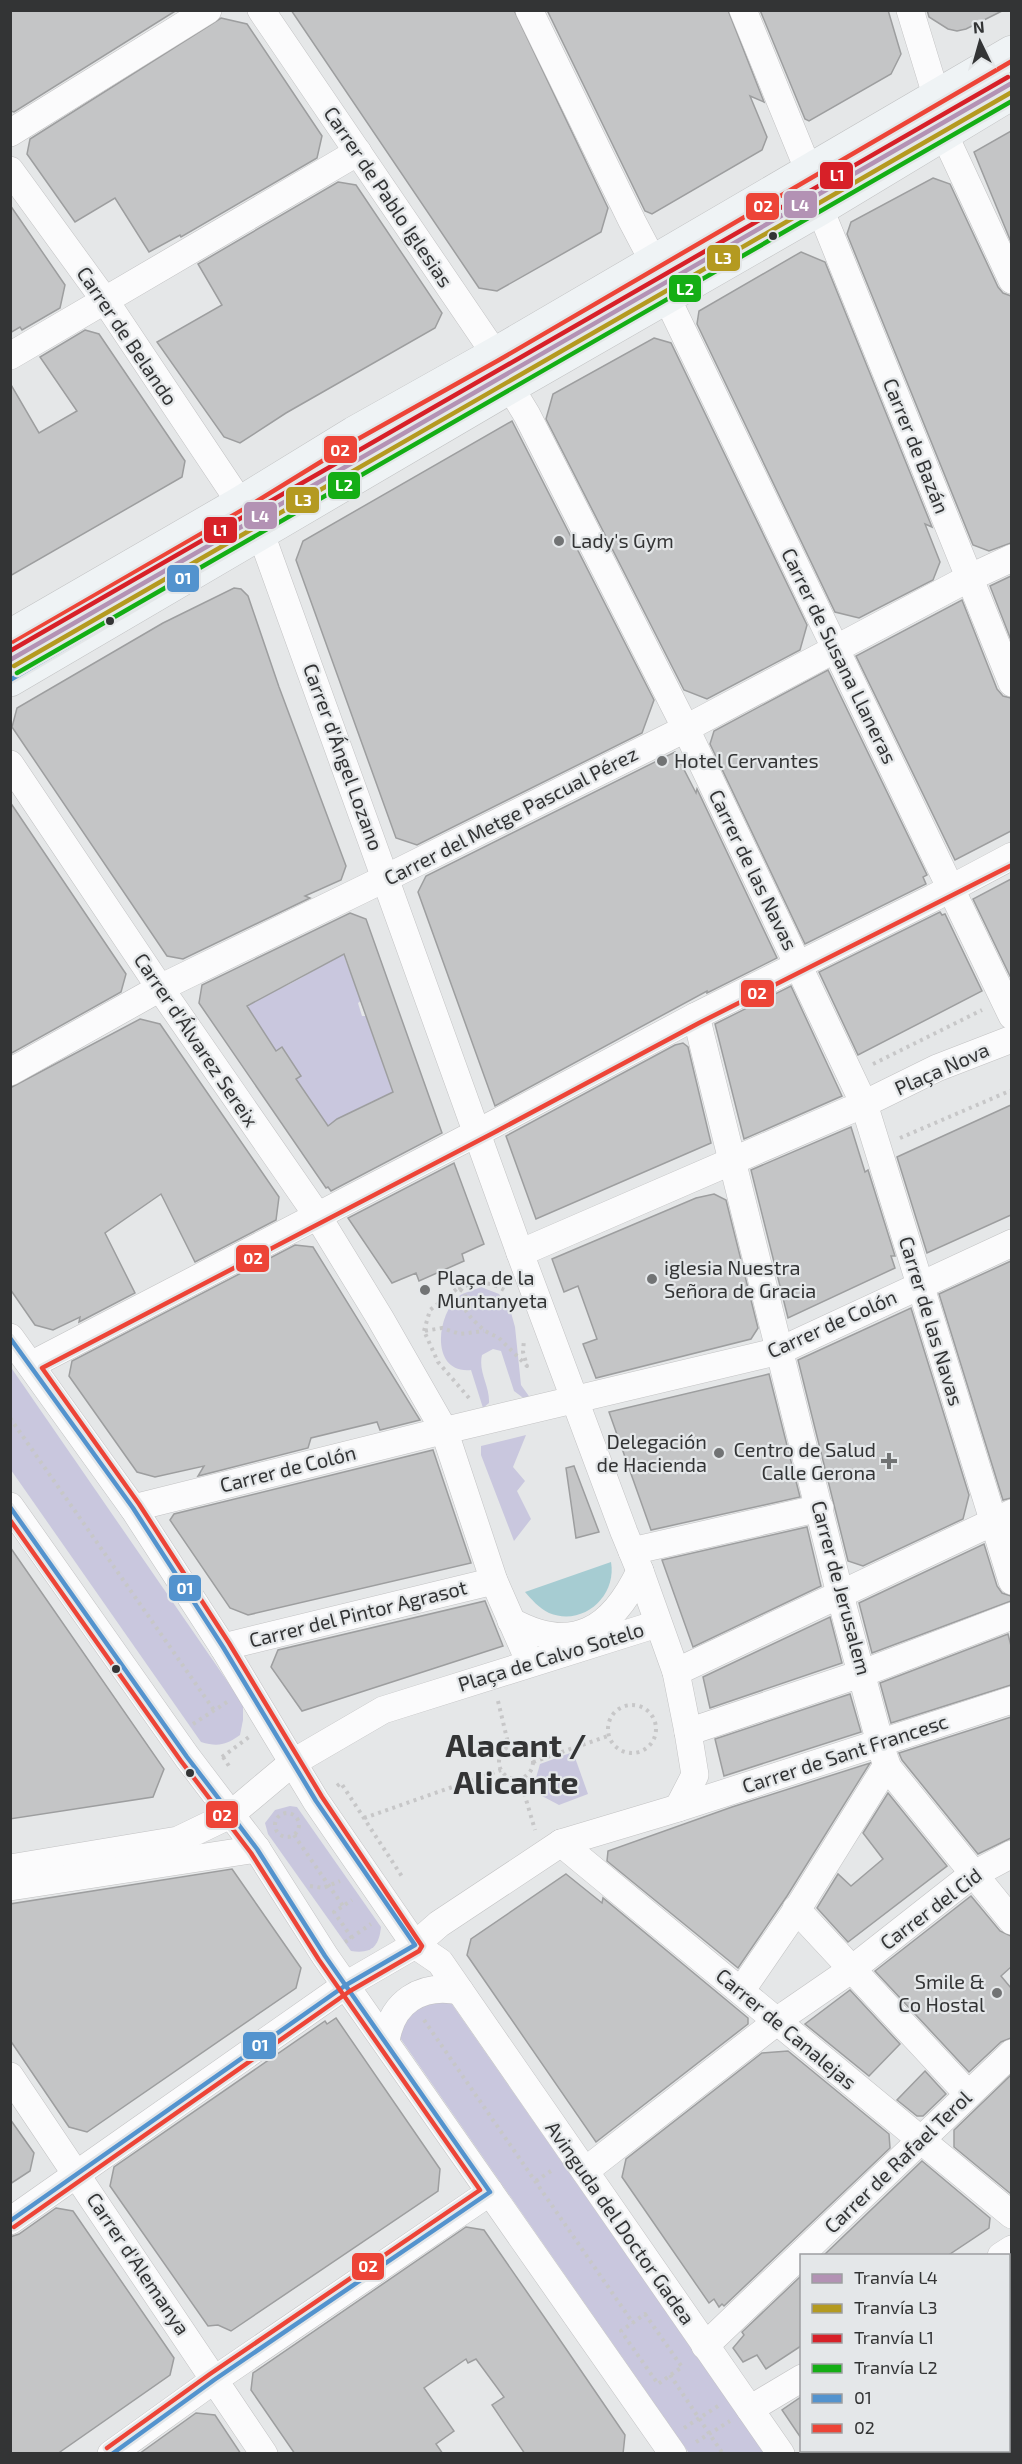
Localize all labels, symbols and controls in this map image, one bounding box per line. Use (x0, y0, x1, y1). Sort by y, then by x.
north arrow (950, 12, 1010, 72)
text: N (972, 17, 985, 37)
street label: Carrer de Pablo Iglesias (319, 102, 458, 291)
line badge: L1 (819, 161, 854, 190)
text: L1 (830, 165, 844, 184)
line badge: L4 (783, 190, 818, 219)
line badge: 02 (745, 192, 780, 221)
text: L4 (791, 195, 809, 214)
text: 02 (753, 196, 773, 215)
unlabelled marker (767, 230, 779, 242)
line badge: L3 (706, 244, 741, 272)
text: L3 (714, 248, 732, 267)
street label: Carrer de Belando (73, 262, 183, 409)
line badge: L2 (668, 274, 702, 303)
text: L2 (676, 279, 694, 298)
street label: Carrer de Bazán (879, 374, 955, 517)
line badge: 02 (323, 435, 358, 464)
text: 02 (330, 440, 350, 459)
line badge: L2 (327, 471, 361, 500)
text: L2 (335, 475, 353, 494)
line badge: L3 (285, 486, 320, 514)
text: L3 (294, 490, 312, 509)
line badge: L4 (243, 501, 278, 530)
text: L4 (251, 506, 269, 525)
line badge: L1 (203, 516, 238, 544)
text: L1 (213, 520, 227, 539)
place label: Lady's Gym (571, 528, 674, 552)
marker: Lady's Gym (552, 534, 566, 548)
street label: Carrer de Susana Llaneras (777, 544, 903, 767)
line badge: 01 (166, 564, 200, 593)
text: 01 (174, 568, 192, 587)
unlabelled marker (104, 615, 116, 627)
street label: Carrer d'Ángel Lozano (299, 660, 389, 854)
street label: Carrer del Metge Pascual Pérez (380, 741, 641, 890)
place label: Hotel Cervantes (674, 748, 819, 772)
marker: Hotel Cervantes (655, 754, 669, 768)
street label: Carrer de las Navas (705, 785, 803, 954)
street label: Carrer d'Álvarez Sereix (130, 948, 264, 1131)
line badge: 02 (740, 979, 775, 1008)
text: 02 (747, 983, 767, 1002)
street label: Plaça Nova (891, 1037, 993, 1100)
street label: Carrer de las Navas (895, 1233, 969, 1408)
line badge: 02 (235, 1244, 270, 1273)
text: 02 (243, 1248, 263, 1267)
place label: iglesia Nuestra Señora de Gracia (664, 1255, 816, 1302)
place label: Plaça de la Muntanyeta (437, 1265, 548, 1312)
marker: iglesia Nuestra Señora de Gracia (645, 1272, 659, 1286)
marker: Plaça de la Muntanyeta (418, 1283, 432, 1297)
street label: Carrer de Colón (763, 1284, 900, 1362)
place label: Delegación de Hacienda (596, 1429, 707, 1476)
place label: Centro de Salud Calle Gerona (733, 1437, 876, 1484)
street label: Carrer de Colón (217, 1440, 358, 1497)
marker: Delegación de Hacienda (712, 1446, 726, 1460)
marker: Centro de Salud Calle Gerona (880, 1452, 898, 1470)
street label: Carrer de Jerusalem (807, 1498, 877, 1678)
line badge: 01 (168, 1574, 202, 1602)
street label: Carrer del Pintor Agrasot (246, 1574, 470, 1652)
text: 01 (176, 1578, 194, 1597)
street label: Plaça de Calvo Sotelo (455, 1616, 647, 1697)
unlabelled marker (110, 1663, 122, 1675)
street label: Carrer de Sant Francesc (739, 1708, 951, 1798)
district label: Alacant / Alicante (445, 1725, 587, 1800)
unlabelled marker (184, 1767, 196, 1779)
line badge: 02 (205, 1800, 239, 1829)
text: 02 (212, 1805, 232, 1824)
street label: Carrer del Cid (875, 1862, 986, 1954)
street label: Carrer de Canalejas (712, 1963, 862, 2094)
place label: Smile & Co Hostal (898, 1969, 985, 2016)
marker: Smile & Co Hostal (990, 1986, 1004, 2000)
line badge: 01 (242, 2031, 277, 2060)
text: 01 (251, 2035, 269, 2054)
street label: Carrer de Rafael Terol (819, 2085, 976, 2238)
street label: Avinguda del Doctor Gadea (541, 2116, 700, 2329)
street label: Carrer d'Alemanya (82, 2188, 195, 2339)
line badge: 02 (351, 2252, 385, 2281)
legend (800, 2254, 1010, 2452)
text: 02 (358, 2256, 378, 2275)
text: Tranvía L4 (854, 2266, 938, 2288)
text: Tranvía L3 (854, 2296, 938, 2318)
text: Tranvía L1 (854, 2326, 934, 2348)
text: Tranvía L2 (854, 2356, 938, 2378)
text: 01 (854, 2386, 872, 2408)
text: 02 (854, 2416, 875, 2438)

